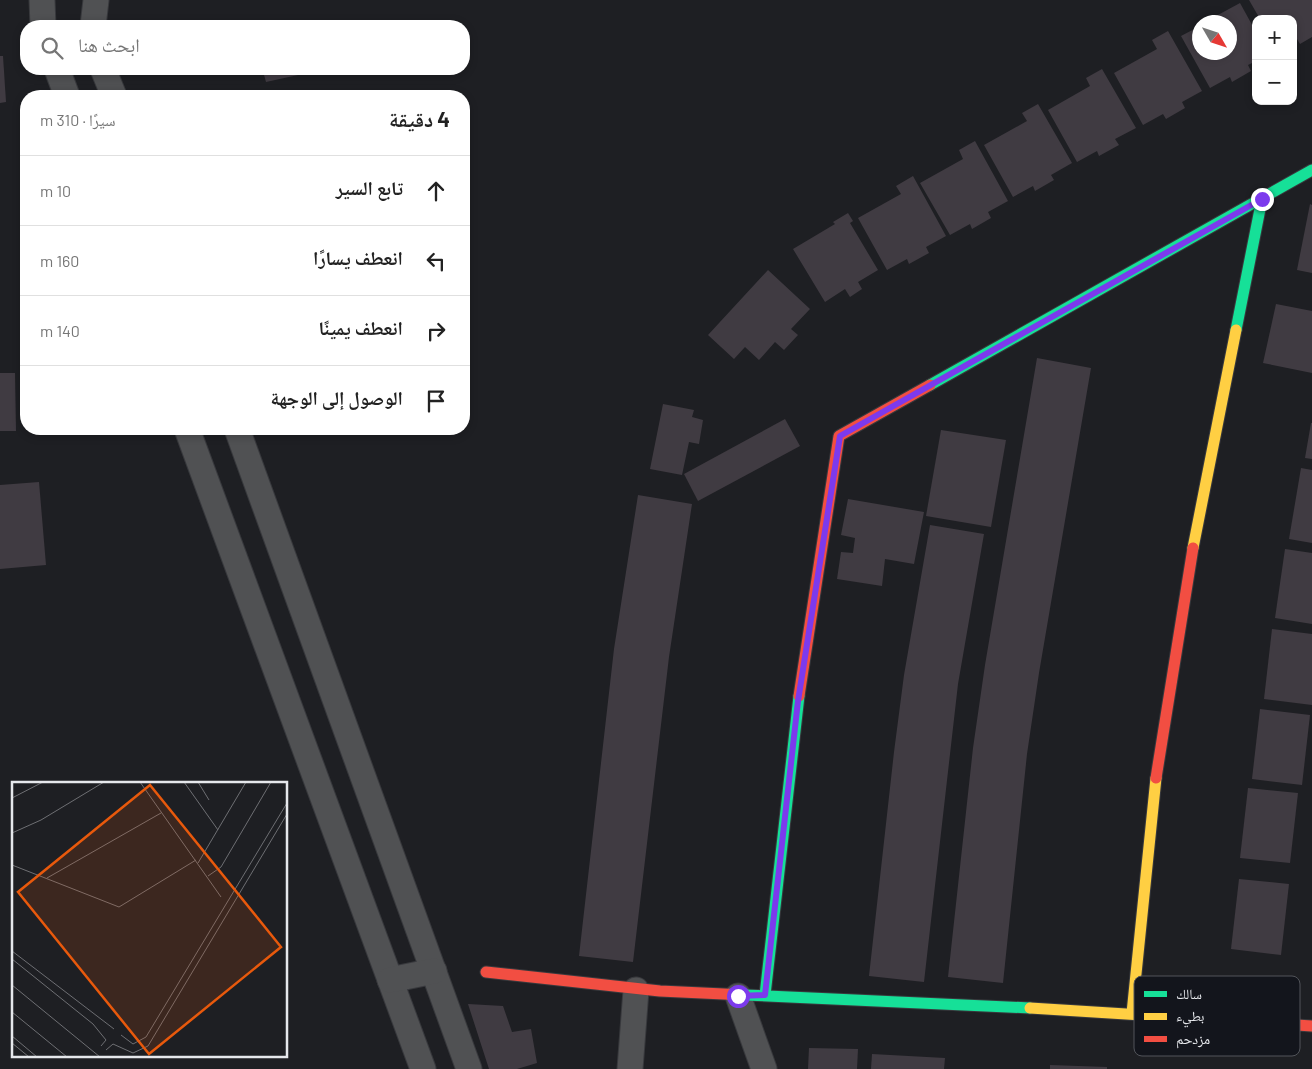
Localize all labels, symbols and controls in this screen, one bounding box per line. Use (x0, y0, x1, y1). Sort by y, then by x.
north arrow (1192, 15, 1237, 60)
map controls (1252, 15, 1297, 105)
button: + (1252, 15, 1297, 60)
search box (20, 20, 470, 75)
text: ابحث هنا (78, 33, 140, 56)
icon: search (38, 34, 66, 62)
button: − (1252, 60, 1297, 105)
text: 4 دقيقة (389, 106, 450, 131)
text: سيرًا · 310 m (40, 110, 116, 129)
text: تابع السير (336, 176, 403, 199)
icon: ahead (422, 177, 450, 205)
text: 10 m (40, 181, 71, 200)
route end (1251, 188, 1274, 211)
text: انعطف يسارًا (313, 246, 403, 269)
icon: left (422, 247, 450, 275)
text: 160 m (40, 251, 79, 270)
text: انعطف يمينًا (319, 316, 403, 339)
icon: right (422, 317, 450, 345)
text: 140 m (40, 321, 80, 340)
text: الوصول إلى الوجهة (270, 386, 403, 409)
icon: arrive (422, 387, 450, 415)
inset map (12, 782, 288, 1056)
legend (1134, 976, 1300, 1056)
route start (727, 985, 750, 1008)
text: سالك (1176, 985, 1202, 1002)
text: بطيء (1176, 1007, 1205, 1028)
text: مزدحم (1176, 1030, 1210, 1049)

